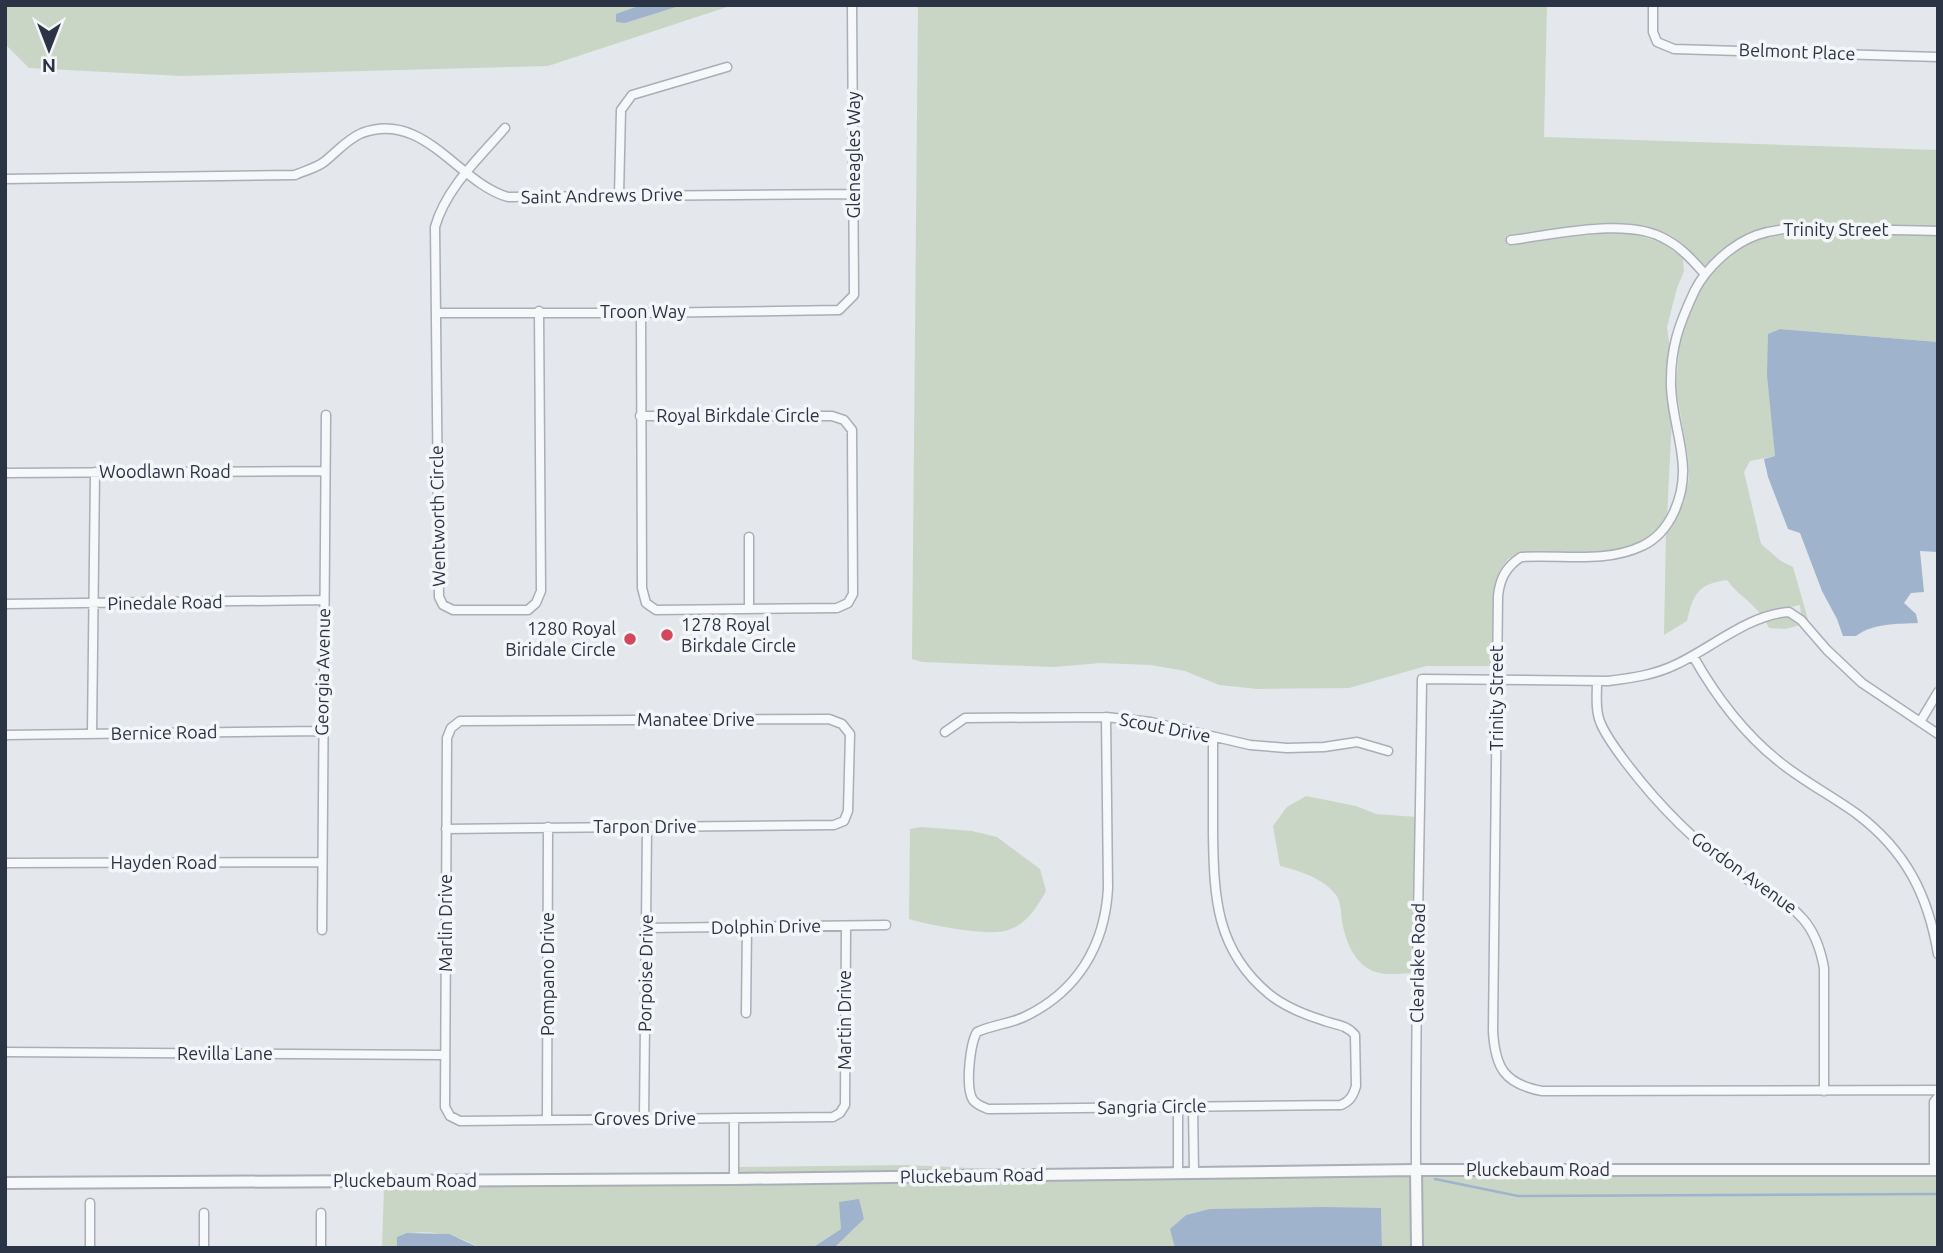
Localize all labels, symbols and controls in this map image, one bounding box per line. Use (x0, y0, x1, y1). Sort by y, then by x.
north arrow (14, 14, 84, 84)
street label: Belmont Place (1738, 39, 1856, 63)
text: N (42, 55, 56, 77)
street label: Gleneagles Way (843, 91, 863, 219)
street label: Saint Andrews Drive (521, 184, 683, 206)
street label: Trinity Street (1783, 219, 1889, 239)
street label: Troon Way (600, 301, 686, 321)
street label: Royal Birkdale Circle (656, 405, 820, 425)
street label: Wentworth Circle (426, 445, 448, 587)
street label: Woodlawn Road (99, 461, 231, 481)
street label: Pinedale Road (107, 591, 223, 613)
street label: Georgia Avenue (311, 608, 333, 736)
place label: 1278 Royal Birkdale Circle (681, 614, 796, 655)
place label: 1280 Royal Biridale Circle (505, 618, 616, 659)
marker: 1278 Royal Birkdale Circle (659, 627, 675, 643)
marker: 1280 Royal Biridale Circle (622, 631, 638, 647)
street label: Trinity Street (1486, 645, 1506, 751)
street label: Scout Drive (1118, 708, 1212, 746)
street label: Manatee Drive (637, 709, 755, 729)
street label: Bernice Road (110, 721, 218, 743)
street label: Tarpon Drive (593, 816, 697, 836)
street label: Gordon Avenue (1688, 827, 1801, 917)
street label: Hayden Road (111, 852, 217, 872)
street label: Marlin Drive (435, 874, 455, 972)
street label: Clearlake Road (1406, 903, 1428, 1023)
street label: Pompano Drive (537, 912, 557, 1036)
street label: Porpoise Drive (634, 914, 656, 1032)
street label: Dolphin Drive (711, 915, 821, 937)
street label: Martin Drive (834, 970, 854, 1070)
street label: Revilla Lane (177, 1043, 273, 1063)
street label: Sangria Circle (1097, 1095, 1207, 1117)
street label: Groves Drive (594, 1108, 696, 1128)
street label: Pluckebaum Road (1466, 1159, 1610, 1179)
street label: Pluckebaum Road (900, 1164, 1044, 1186)
street label: Pluckebaum Road (333, 1170, 477, 1190)

